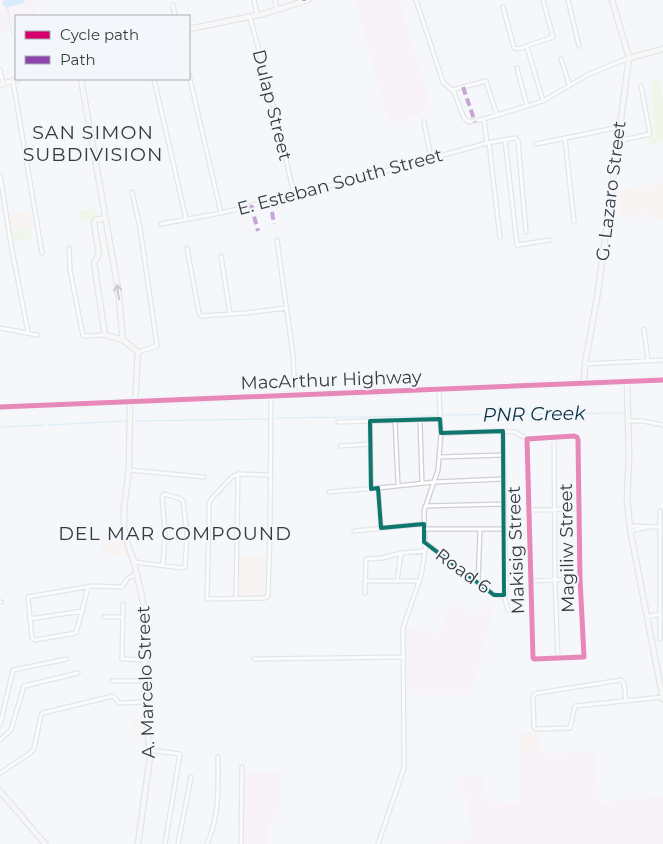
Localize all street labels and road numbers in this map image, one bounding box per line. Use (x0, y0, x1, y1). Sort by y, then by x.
street label: Dulap Street (248, 47, 296, 163)
street label: G. Lazaro Street (591, 120, 631, 262)
street label: E. Esteban South Street (235, 144, 445, 220)
street label: MacArthur Highway (240, 366, 422, 394)
street label: Magiliw Street (555, 483, 579, 613)
street label: Makisig Street (503, 485, 529, 615)
street label: Road 6 (431, 544, 495, 598)
street label: A. Marcelo Street (132, 605, 160, 759)

